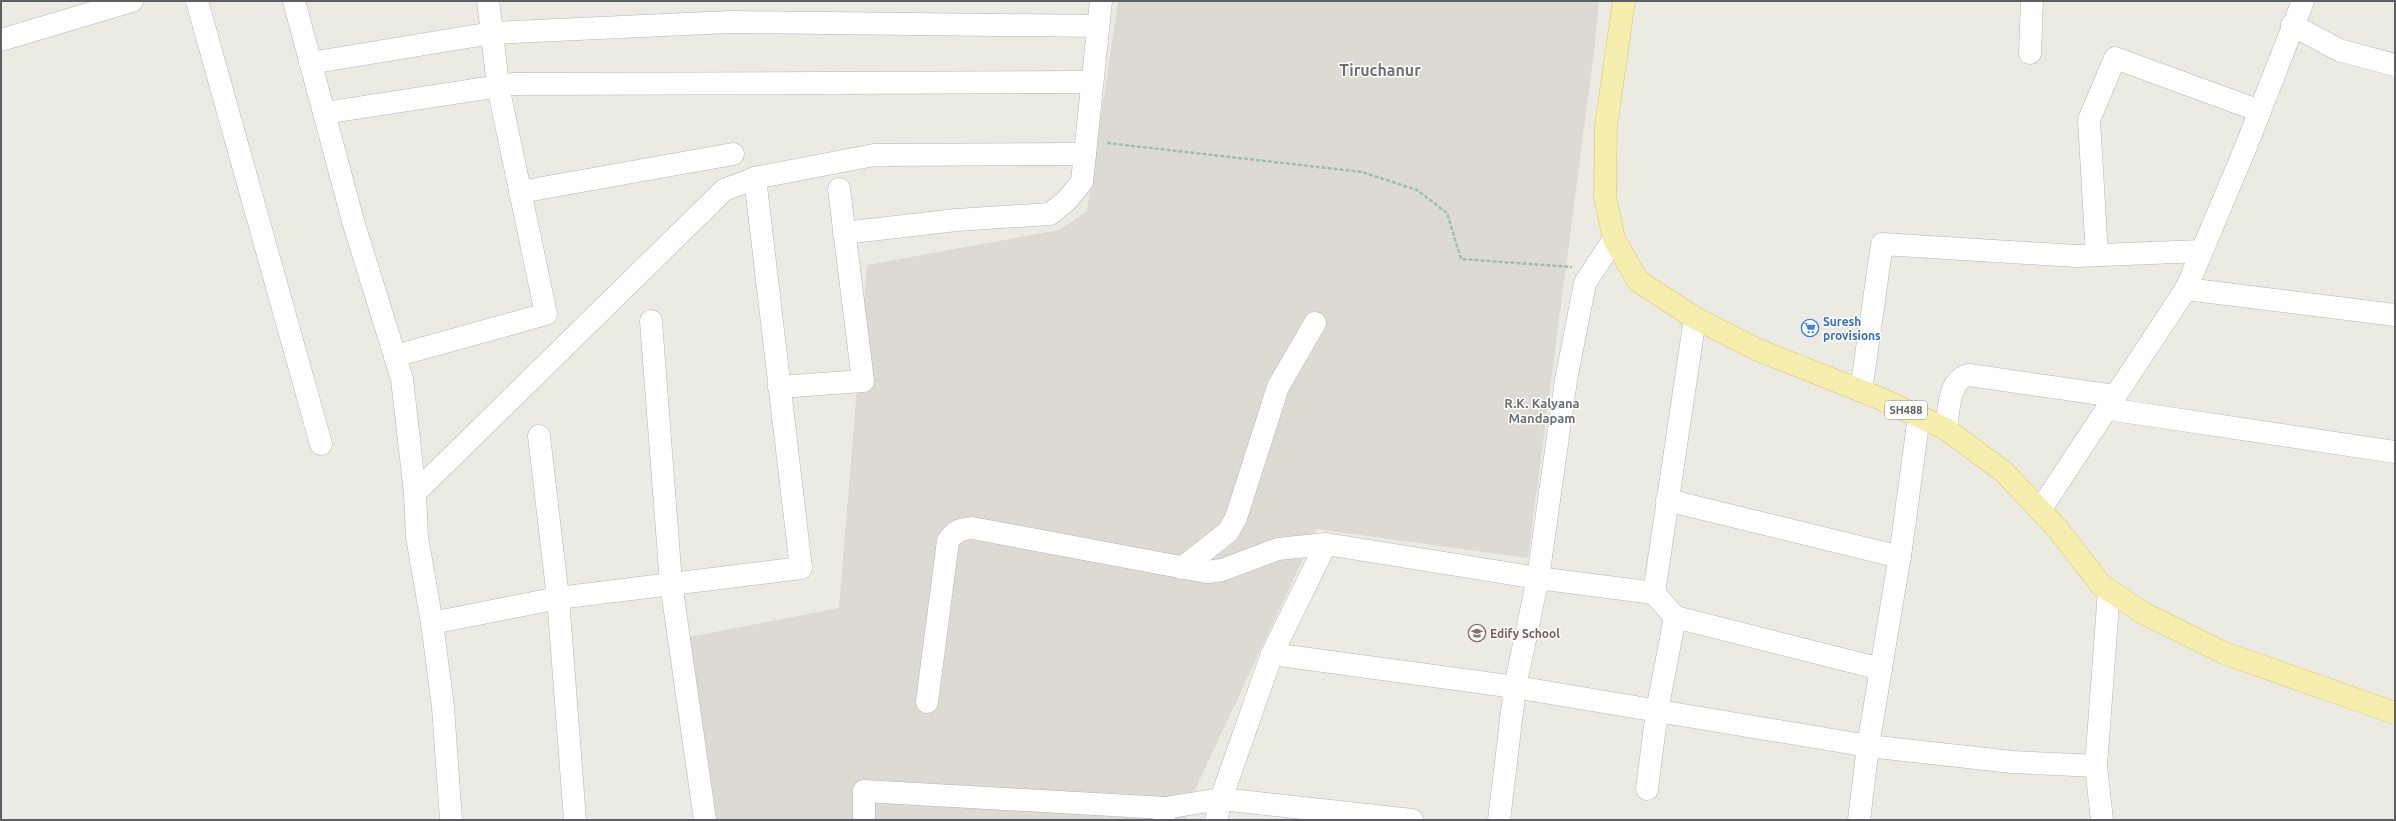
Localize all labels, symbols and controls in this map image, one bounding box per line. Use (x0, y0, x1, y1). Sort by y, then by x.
district label: Tiruchanur (1339, 61, 1421, 79)
place label: Suresh provisions (1823, 315, 1881, 342)
supermarket icon: Suresh provisions (1800, 318, 1820, 338)
district label: R.K. Kalyana Mandapam (1504, 396, 1580, 425)
road number: SH488 (1885, 401, 1927, 419)
school or university icon: Edify School (1467, 623, 1487, 643)
place label: Edify School (1490, 627, 1560, 640)

